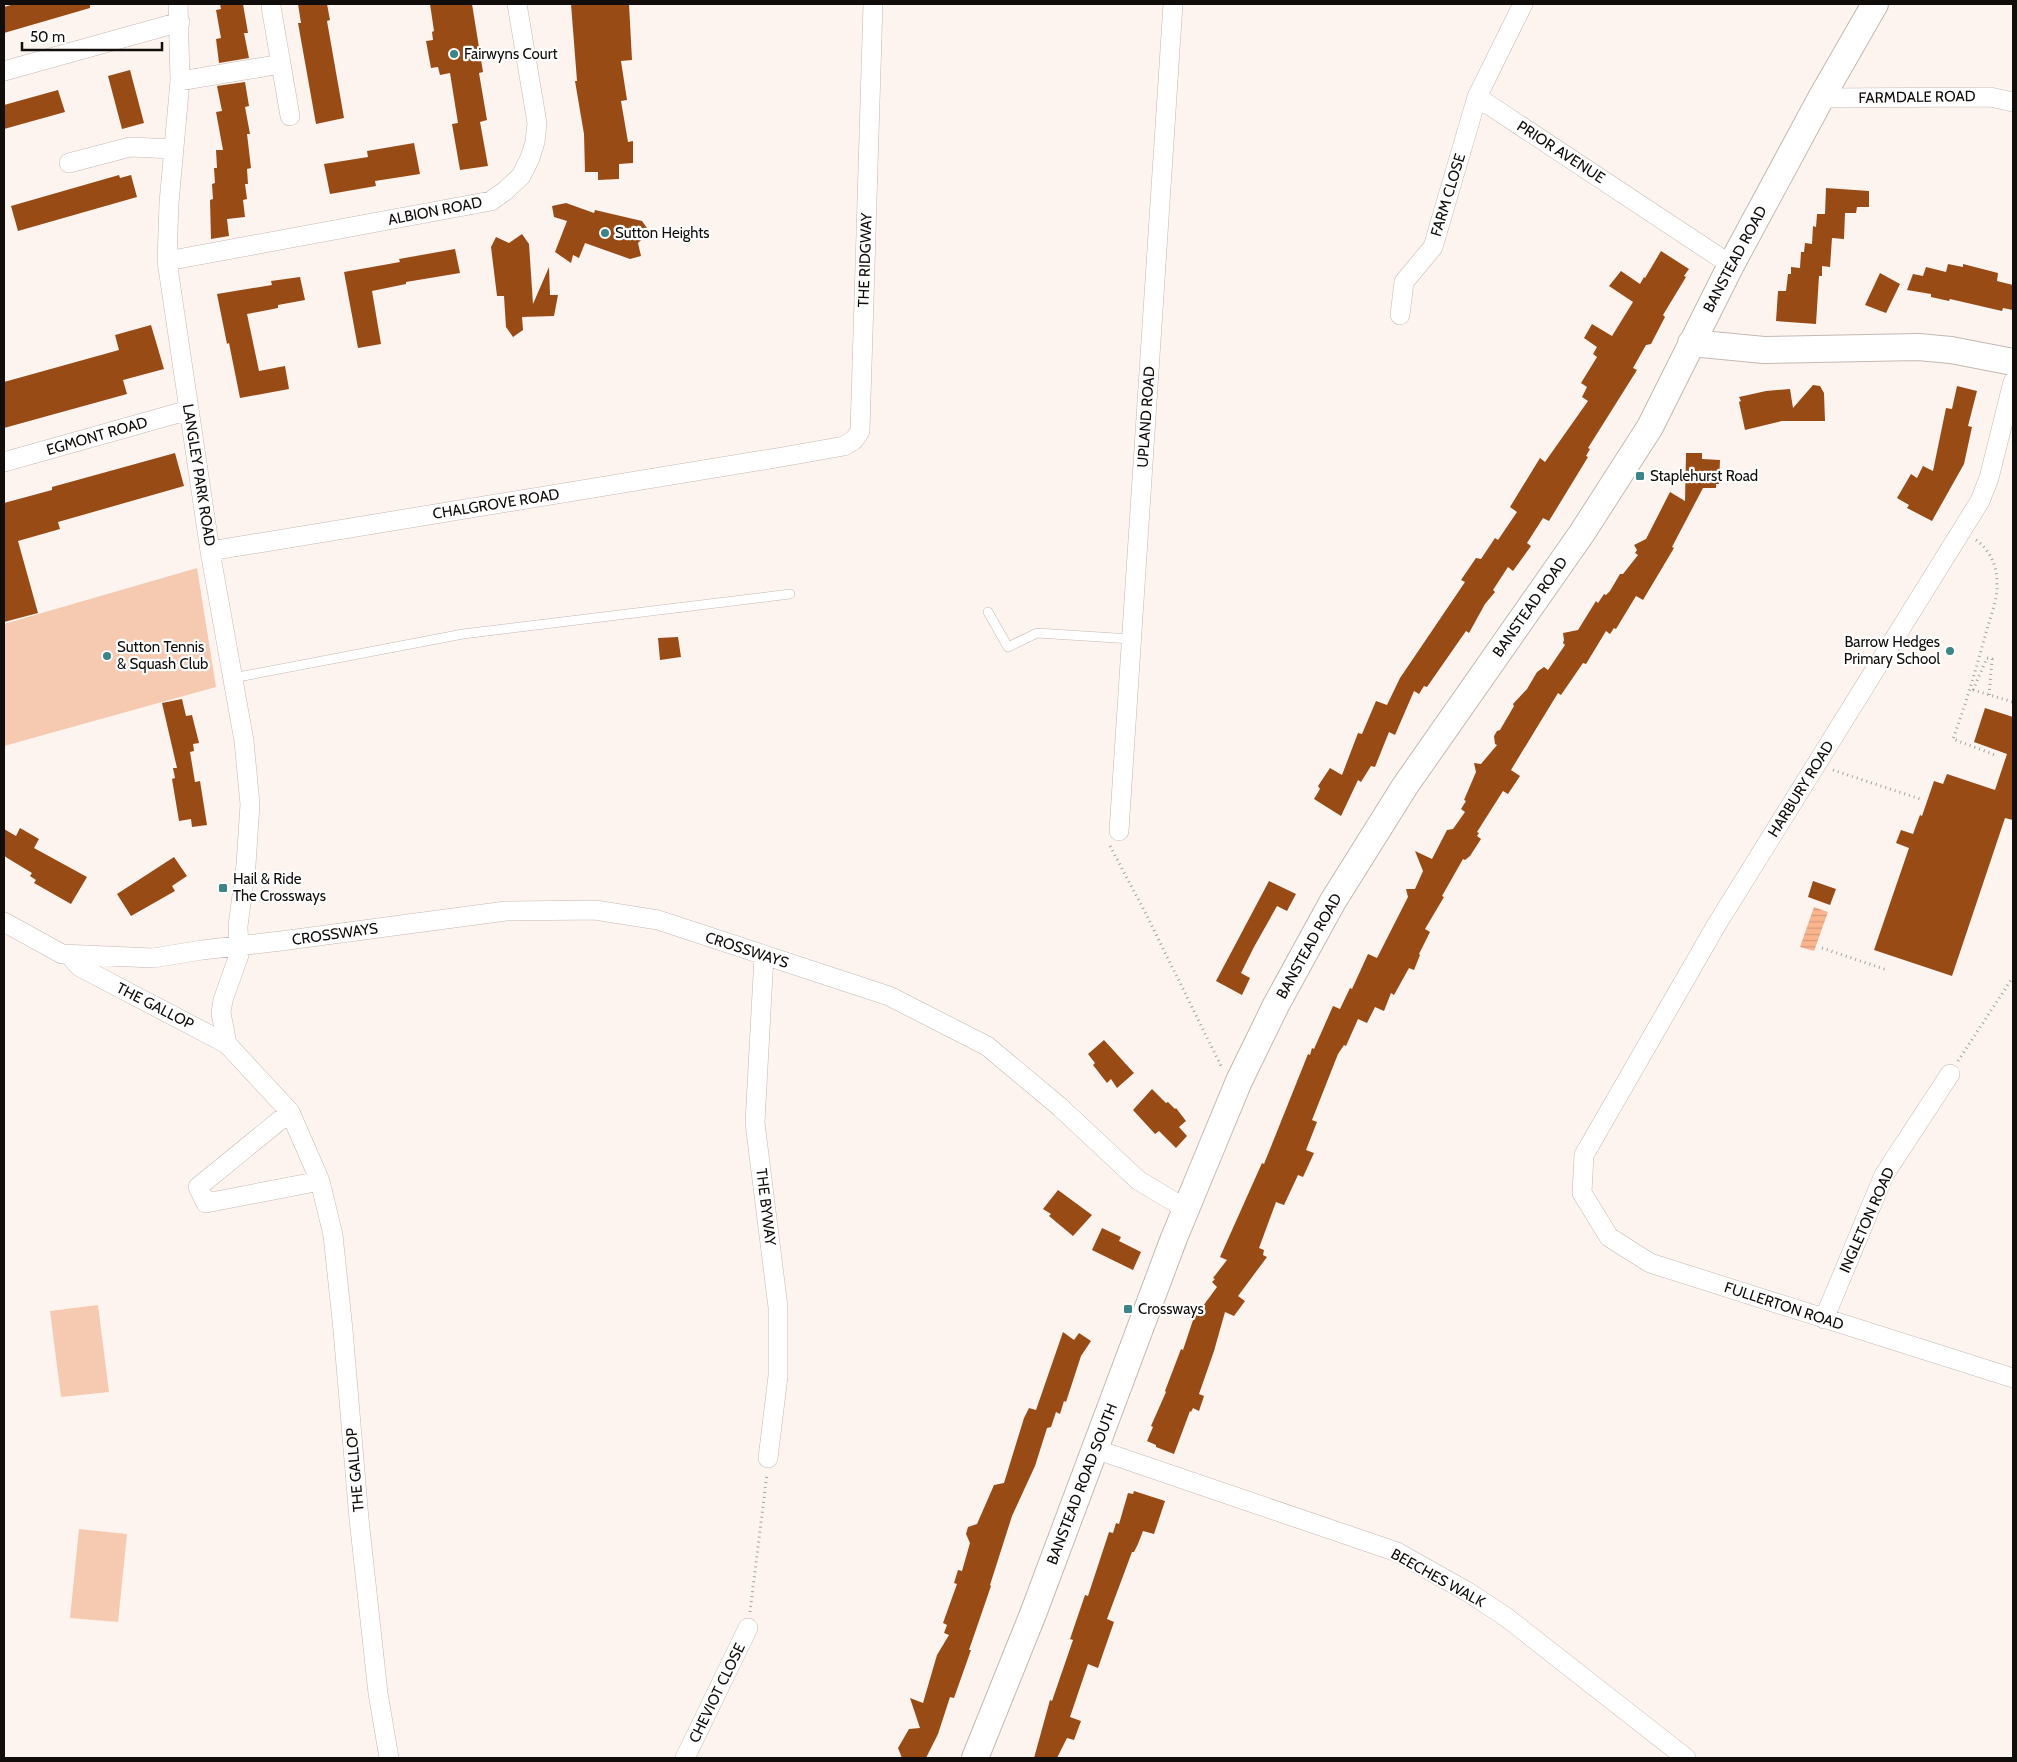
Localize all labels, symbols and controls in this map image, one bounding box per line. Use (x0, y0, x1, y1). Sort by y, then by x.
scale bar (22, 20, 162, 52)
text: 50 m (30, 28, 65, 46)
place label: Fairwyns Court (464, 45, 557, 63)
marker: Fairwyns Court (448, 48, 460, 60)
street label: FARMDALE ROAD (1858, 87, 1976, 107)
street label: PRIOR AVENUE (1514, 117, 1608, 187)
street label: FARM CLOSE (1427, 151, 1469, 239)
street label: ALBION ROAD (386, 193, 484, 229)
street label: BANSTEAD ROAD (1699, 203, 1771, 315)
street label: THE RIDGWAY (854, 212, 876, 308)
place label: Sutton Heights (615, 224, 710, 242)
marker: Sutton Heights (599, 227, 611, 239)
street label: UPLAND ROAD (1133, 366, 1159, 468)
street label: LANGLEY PARK ROAD (179, 403, 219, 548)
street label: EGMONT ROAD (44, 413, 150, 459)
place label: Staplehurst Road (1650, 467, 1758, 485)
marker: Staplehurst Road (1634, 470, 1646, 482)
street label: CHALGROVE ROAD (431, 485, 561, 523)
street label: BANSTEAD ROAD (1489, 553, 1571, 660)
place label: Barrow Hedges Primary School (1844, 633, 1940, 668)
place label: Sutton Tennis & Squash Club (117, 638, 208, 673)
marker: Barrow Hedges Primary School (1944, 645, 1956, 657)
marker: Sutton Tennis & Squash Club (101, 650, 113, 662)
street label: HARBURY ROAD (1764, 738, 1838, 840)
place label: Hail & Ride The Crossways (233, 870, 326, 905)
marker: Hail & Ride The Crossways (217, 882, 229, 894)
street label: BANSTEAD ROAD (1273, 890, 1345, 1002)
street label: CROSSWAYS (291, 919, 379, 949)
street label: CROSSWAYS (703, 928, 791, 972)
street label: THE GALLOP (113, 979, 197, 1033)
street label: INGLETON ROAD (1836, 1164, 1898, 1276)
street label: THE BYWAY (752, 1167, 780, 1247)
street label: FULLERTON ROAD (1722, 1278, 1846, 1334)
place label: Crossways (1138, 1300, 1204, 1318)
marker: Crossways (1122, 1303, 1134, 1315)
street label: BANSTEAD ROAD SOUTH (1043, 1401, 1121, 1567)
street label: THE GALLOP (342, 1427, 368, 1513)
street label: BEECHES WALK (1388, 1545, 1489, 1611)
street label: CHEVIOT CLOSE (685, 1640, 749, 1746)

